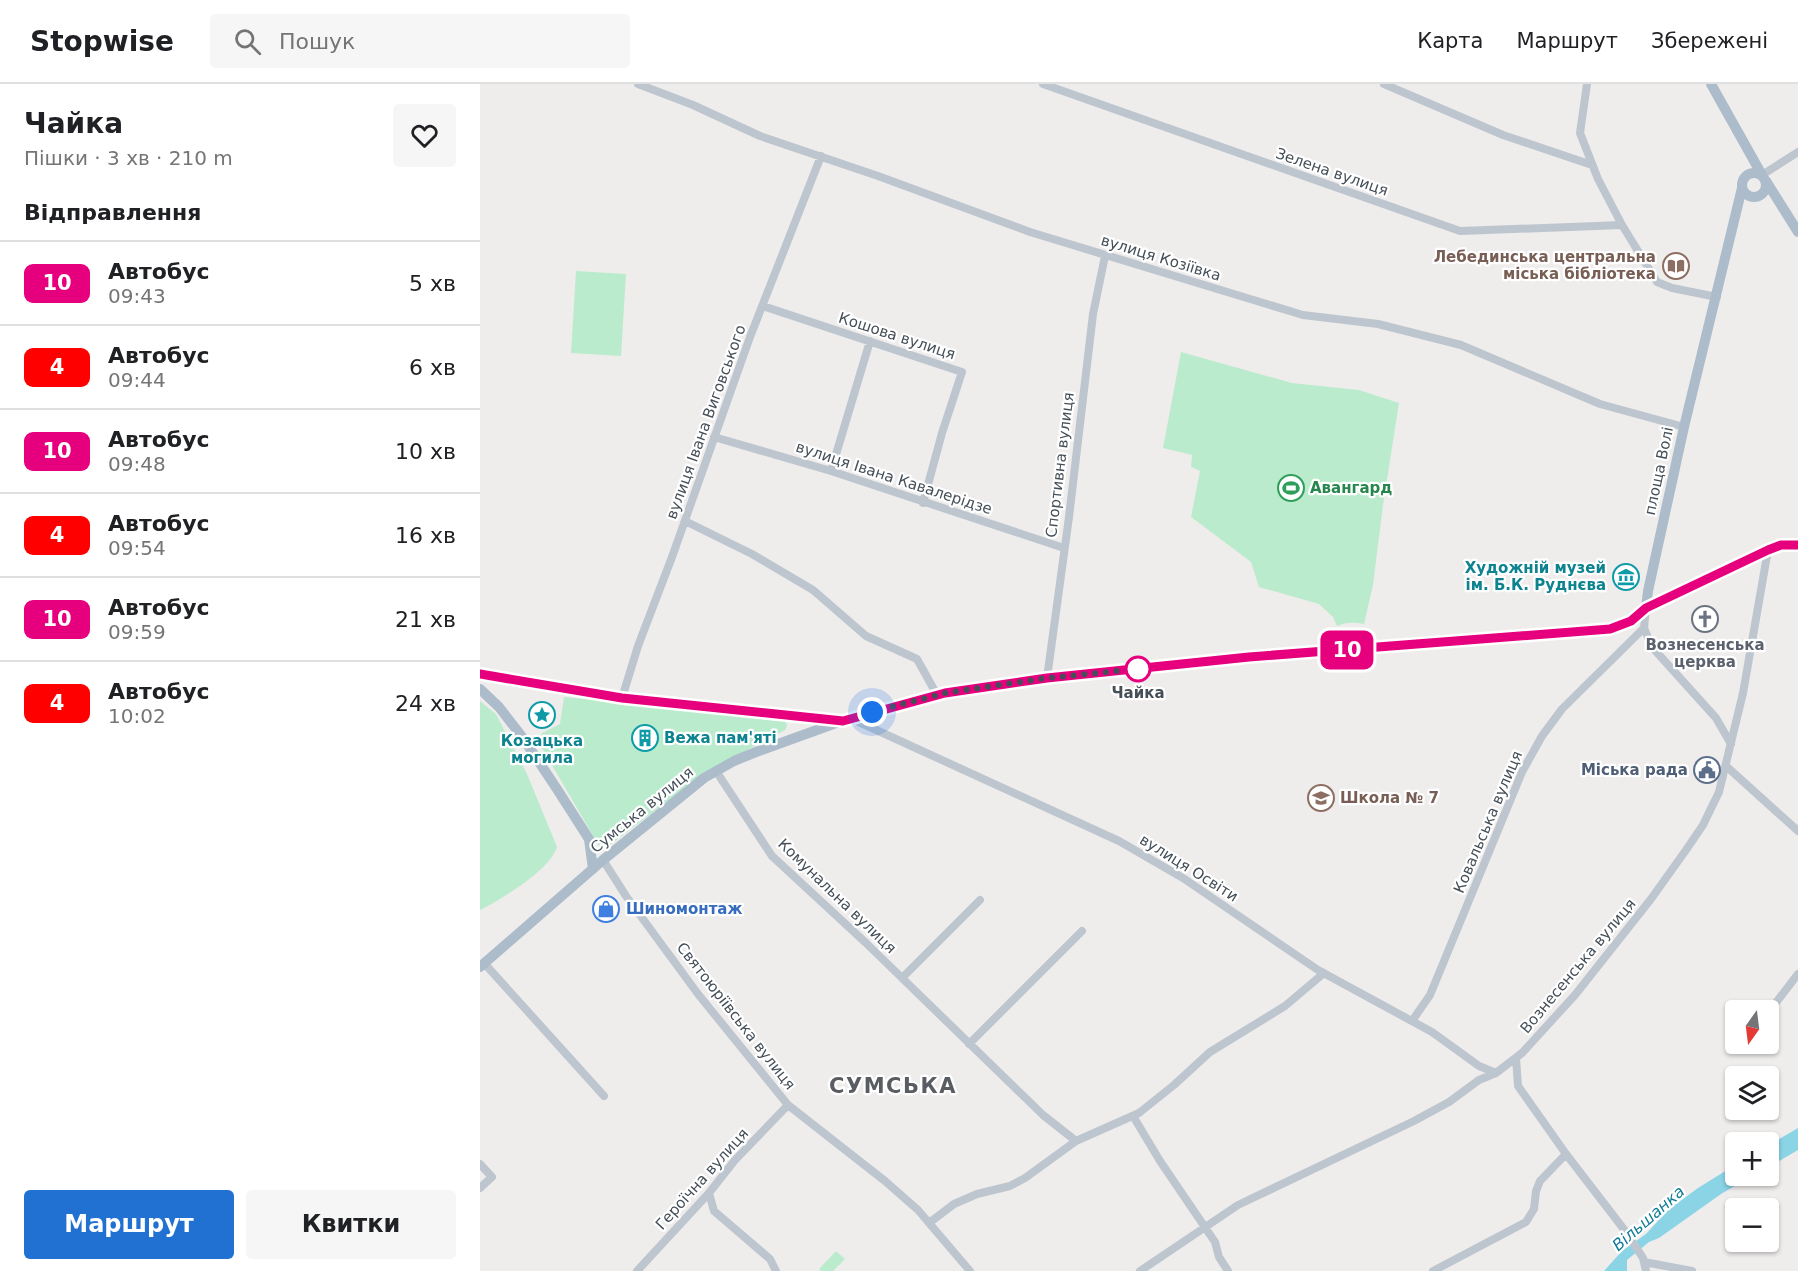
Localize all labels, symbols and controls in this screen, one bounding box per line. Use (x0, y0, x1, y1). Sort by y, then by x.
search box (210, 14, 630, 68)
text: Stopwise (30, 25, 174, 58)
icon: search (231, 25, 264, 58)
text: Пошук (279, 29, 355, 54)
text: Карта (1417, 29, 1483, 53)
text: Маршрут (1516, 29, 1618, 53)
text: Збережені (1651, 29, 1768, 53)
button: heart (393, 104, 456, 167)
text: Чайка (24, 107, 123, 140)
street label: Зелена вулиця (1273, 144, 1391, 200)
text: Пішки · 3 хв · 210 m (24, 146, 233, 170)
text: Відправлення (24, 200, 201, 225)
street label: вулиця Козіївка (1099, 231, 1223, 285)
place label: Лебединська центральна міська бібліотека (1434, 248, 1656, 283)
library icon: Лебединська центральна міська бібліотека (1661, 251, 1691, 281)
text: Автобус (108, 259, 210, 284)
text: 10 (42, 271, 72, 295)
text: 5 хв (409, 271, 456, 296)
text: 09:43 (108, 284, 166, 308)
street label: Кошова вулиця (836, 309, 958, 363)
street label: вулиця Івана Виговського (662, 322, 750, 522)
text: Автобус (108, 343, 210, 368)
text: 4 (50, 355, 64, 379)
text: 6 хв (409, 355, 456, 380)
text: 09:44 (108, 368, 166, 392)
street label: Спортивна вулиця (1042, 391, 1078, 539)
street label: площа Волі (1641, 425, 1677, 517)
text: Автобус (108, 427, 210, 452)
street label: вулиця Івана Кавалерідзе (794, 438, 994, 518)
text: 10 (42, 439, 72, 463)
text: 10 хв (395, 439, 456, 464)
text: 09:48 (108, 452, 166, 476)
sports icon: Авангард (1276, 473, 1306, 503)
place label: Авангард (1310, 479, 1392, 497)
text: Автобус (108, 511, 210, 536)
text: 4 (50, 523, 64, 547)
text: 16 хв (395, 523, 456, 548)
text: 09:54 (108, 536, 166, 560)
place label: Художній музей ім. Б.К. Руднєва (1465, 559, 1606, 594)
museum icon: Художній музей ім. Б.К. Руднєва (1611, 562, 1641, 592)
text: Автобус (108, 595, 210, 620)
church icon: Вознесенська церква (1690, 604, 1720, 634)
text: 10 (42, 607, 72, 631)
text: 21 хв (395, 607, 456, 632)
text: 09:59 (108, 620, 166, 644)
line badge: 10 (1320, 630, 1374, 670)
place label: Вознесенська церква (1645, 636, 1765, 671)
text: 10 (1332, 638, 1362, 662)
marker: Чайка (1125, 656, 1151, 682)
text: Автобус (108, 679, 210, 704)
place label: Чайка (1111, 684, 1165, 702)
text: 4 (50, 691, 64, 715)
text: 24 хв (395, 691, 456, 716)
your location (857, 697, 887, 727)
place icon: Козацька могила (527, 700, 557, 730)
text: 10:02 (108, 704, 166, 728)
building icon: Вежа пам'яті (630, 723, 660, 753)
place label: Вежа пам'яті (664, 729, 777, 747)
place label: Козацька могила (501, 732, 583, 767)
street label: Ковальська вулиця (1450, 748, 1526, 896)
public building icon: Міська рада (1692, 755, 1722, 785)
place label: Міська рада (1581, 761, 1688, 779)
street label: Сумська вулиця (587, 763, 697, 857)
school or university icon: Школа № 7 (1306, 783, 1336, 813)
place label: Школа № 7 (1340, 789, 1439, 807)
street label: вулиця Освіти (1136, 831, 1242, 905)
street label: Комунальна вулиця (774, 835, 900, 957)
shop icon: Шиномонтаж (591, 894, 621, 924)
street label: Вознесенська вулиця (1516, 895, 1640, 1037)
place label: Шиномонтаж (626, 900, 742, 918)
street label: Святоюріївська вулиця (673, 939, 799, 1093)
north arrow (1725, 1000, 1779, 1054)
map controls (1725, 1000, 1779, 1252)
button: layers (1725, 1066, 1779, 1120)
district label: СУМСЬКА (829, 1074, 957, 1098)
street label: Героїчна вулиця (652, 1125, 752, 1233)
button: + (1725, 1132, 1779, 1186)
water label: Вільшанка (1608, 1182, 1688, 1255)
button: Маршрут (24, 1190, 234, 1259)
button: Квитки (246, 1190, 456, 1259)
button: − (1725, 1198, 1779, 1252)

